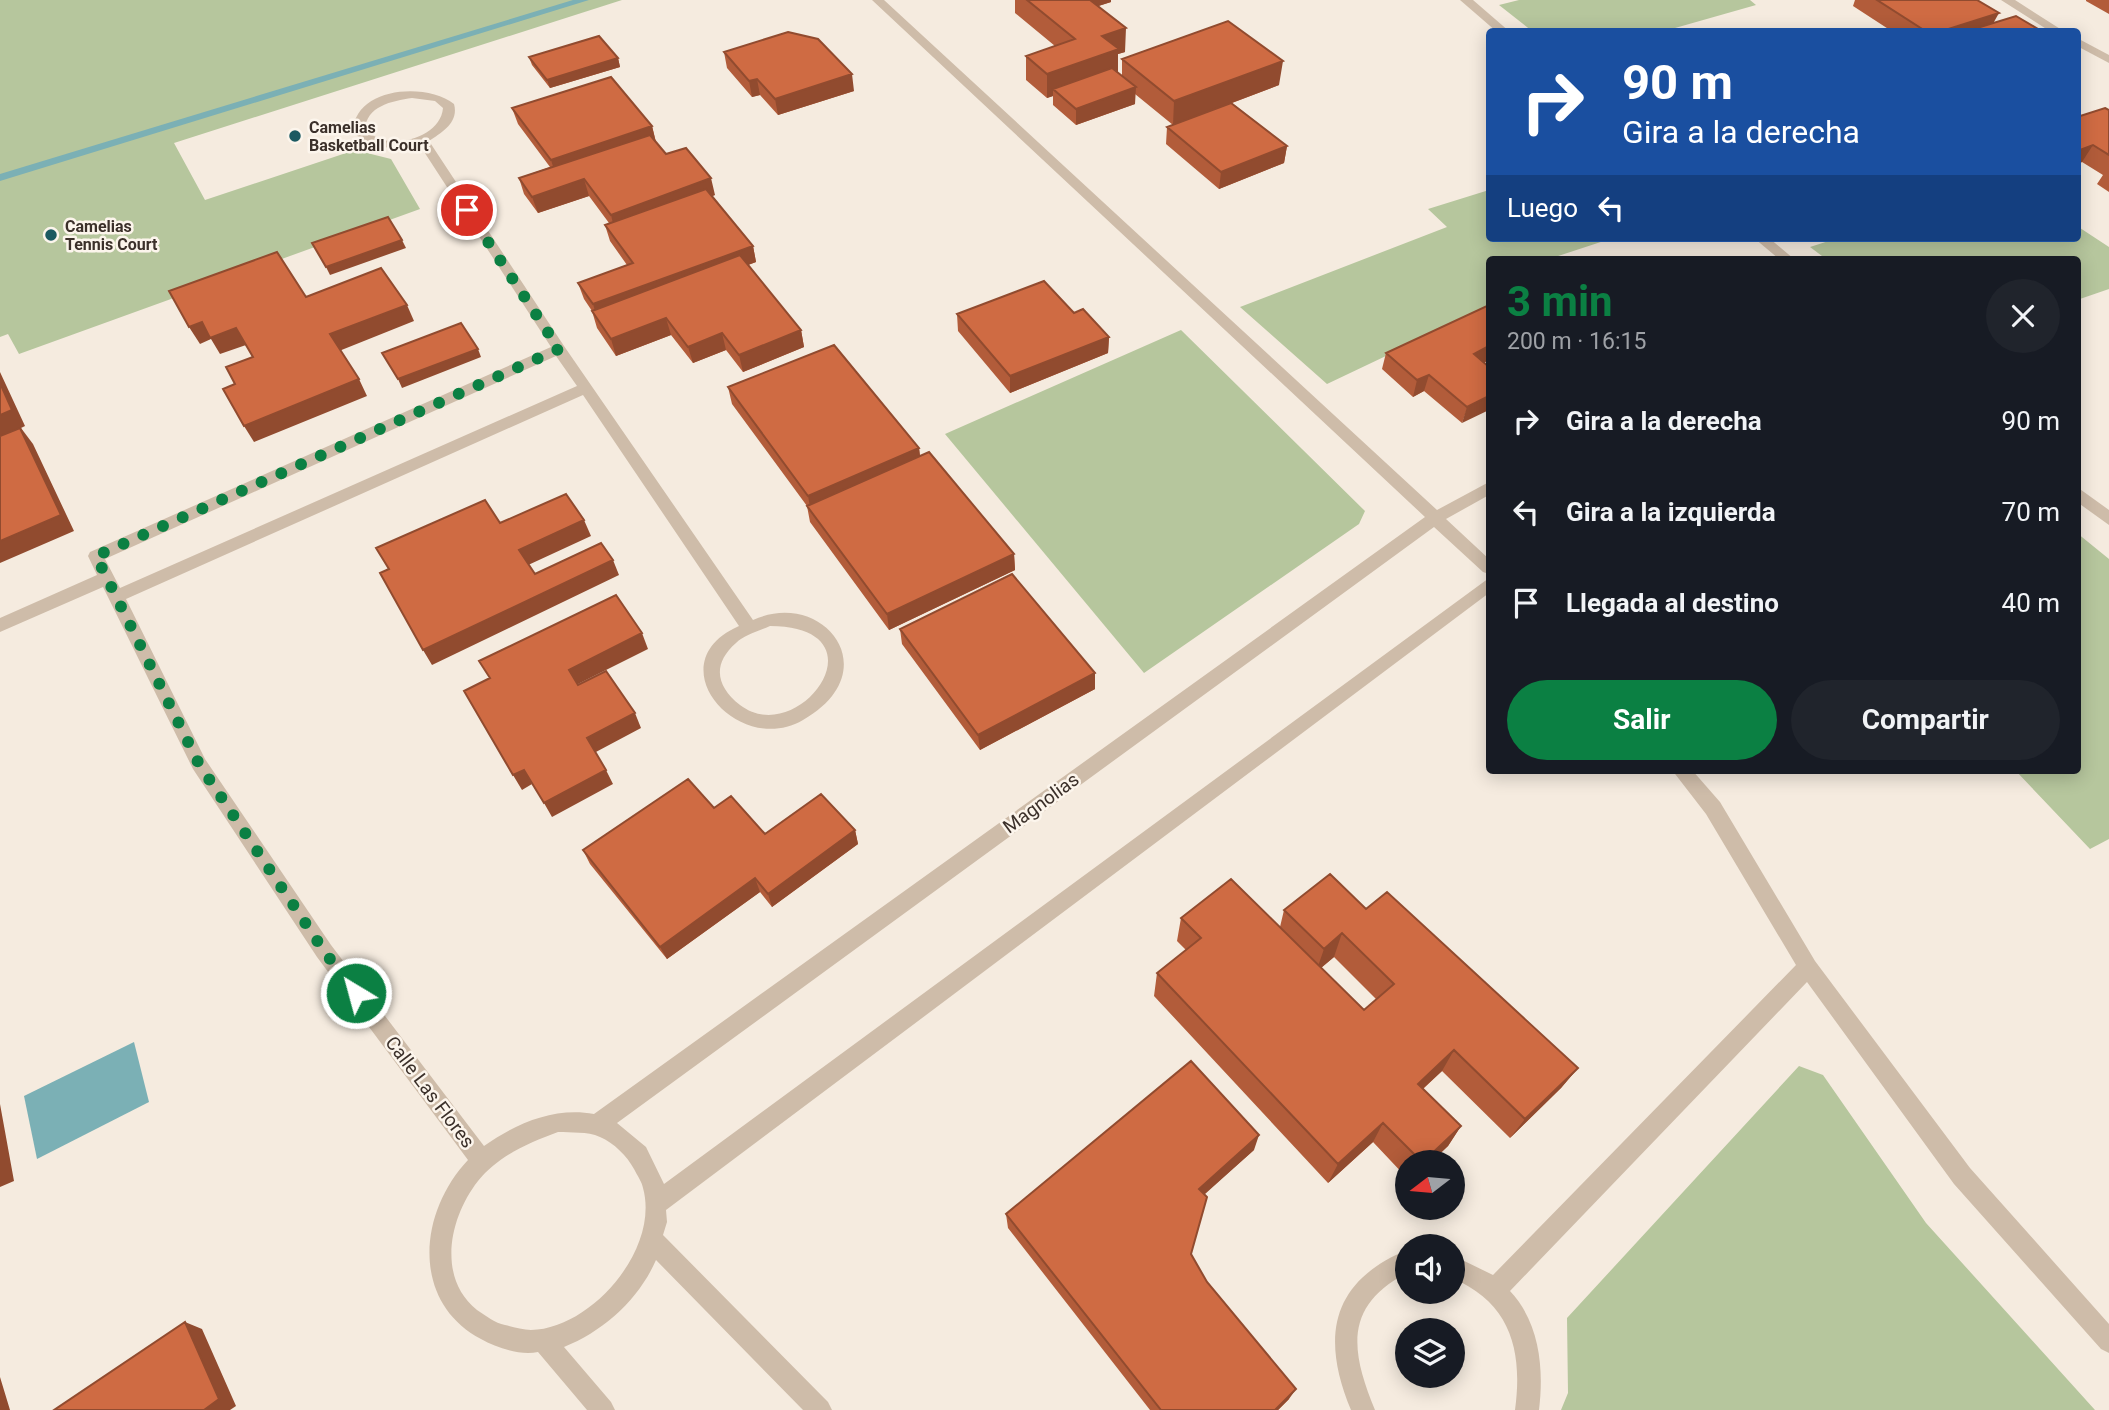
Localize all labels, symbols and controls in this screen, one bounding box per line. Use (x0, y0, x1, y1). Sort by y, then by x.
text: 90 m (1622, 54, 1733, 111)
icon: right (1507, 56, 1598, 147)
text: Gira a la derecha (1622, 113, 1860, 151)
place label: Camelias Basketball Court (309, 118, 429, 155)
marker: Camelias Basketball Court (287, 128, 303, 144)
pin (437, 180, 497, 240)
icon: left (1592, 189, 1630, 227)
icon: arrive (448, 191, 486, 229)
text: Luego (1507, 193, 1578, 223)
place label: Camelias Tennis Court (65, 217, 158, 254)
marker: Camelias Tennis Court (43, 227, 59, 243)
text: 3 min (1507, 277, 1613, 326)
button: close (1986, 279, 2060, 353)
text: 200 m · 16:15 (1507, 328, 1646, 355)
icon: right (1507, 402, 1545, 440)
text: Gira a la derecha (1566, 406, 1762, 436)
text: 90 m (2002, 406, 2060, 436)
icon: left (1507, 493, 1545, 531)
text: Gira a la izquierda (1566, 497, 1776, 527)
text: 70 m (2002, 497, 2060, 527)
icon: arrive (1507, 584, 1545, 622)
text: Llegada al destino (1566, 588, 1779, 618)
text: 40 m (2002, 588, 2060, 618)
button: Salir (1507, 680, 1777, 760)
button: Compartir (1791, 680, 2060, 760)
street label: Magnolias (999, 768, 1083, 838)
position arrow (319, 956, 393, 1030)
street label: Calle Las Flores (381, 1032, 479, 1152)
north arrow (1395, 1150, 1465, 1220)
map controls (1395, 1150, 1465, 1388)
button: sound (1395, 1234, 1465, 1304)
button: layers (1395, 1318, 1465, 1388)

